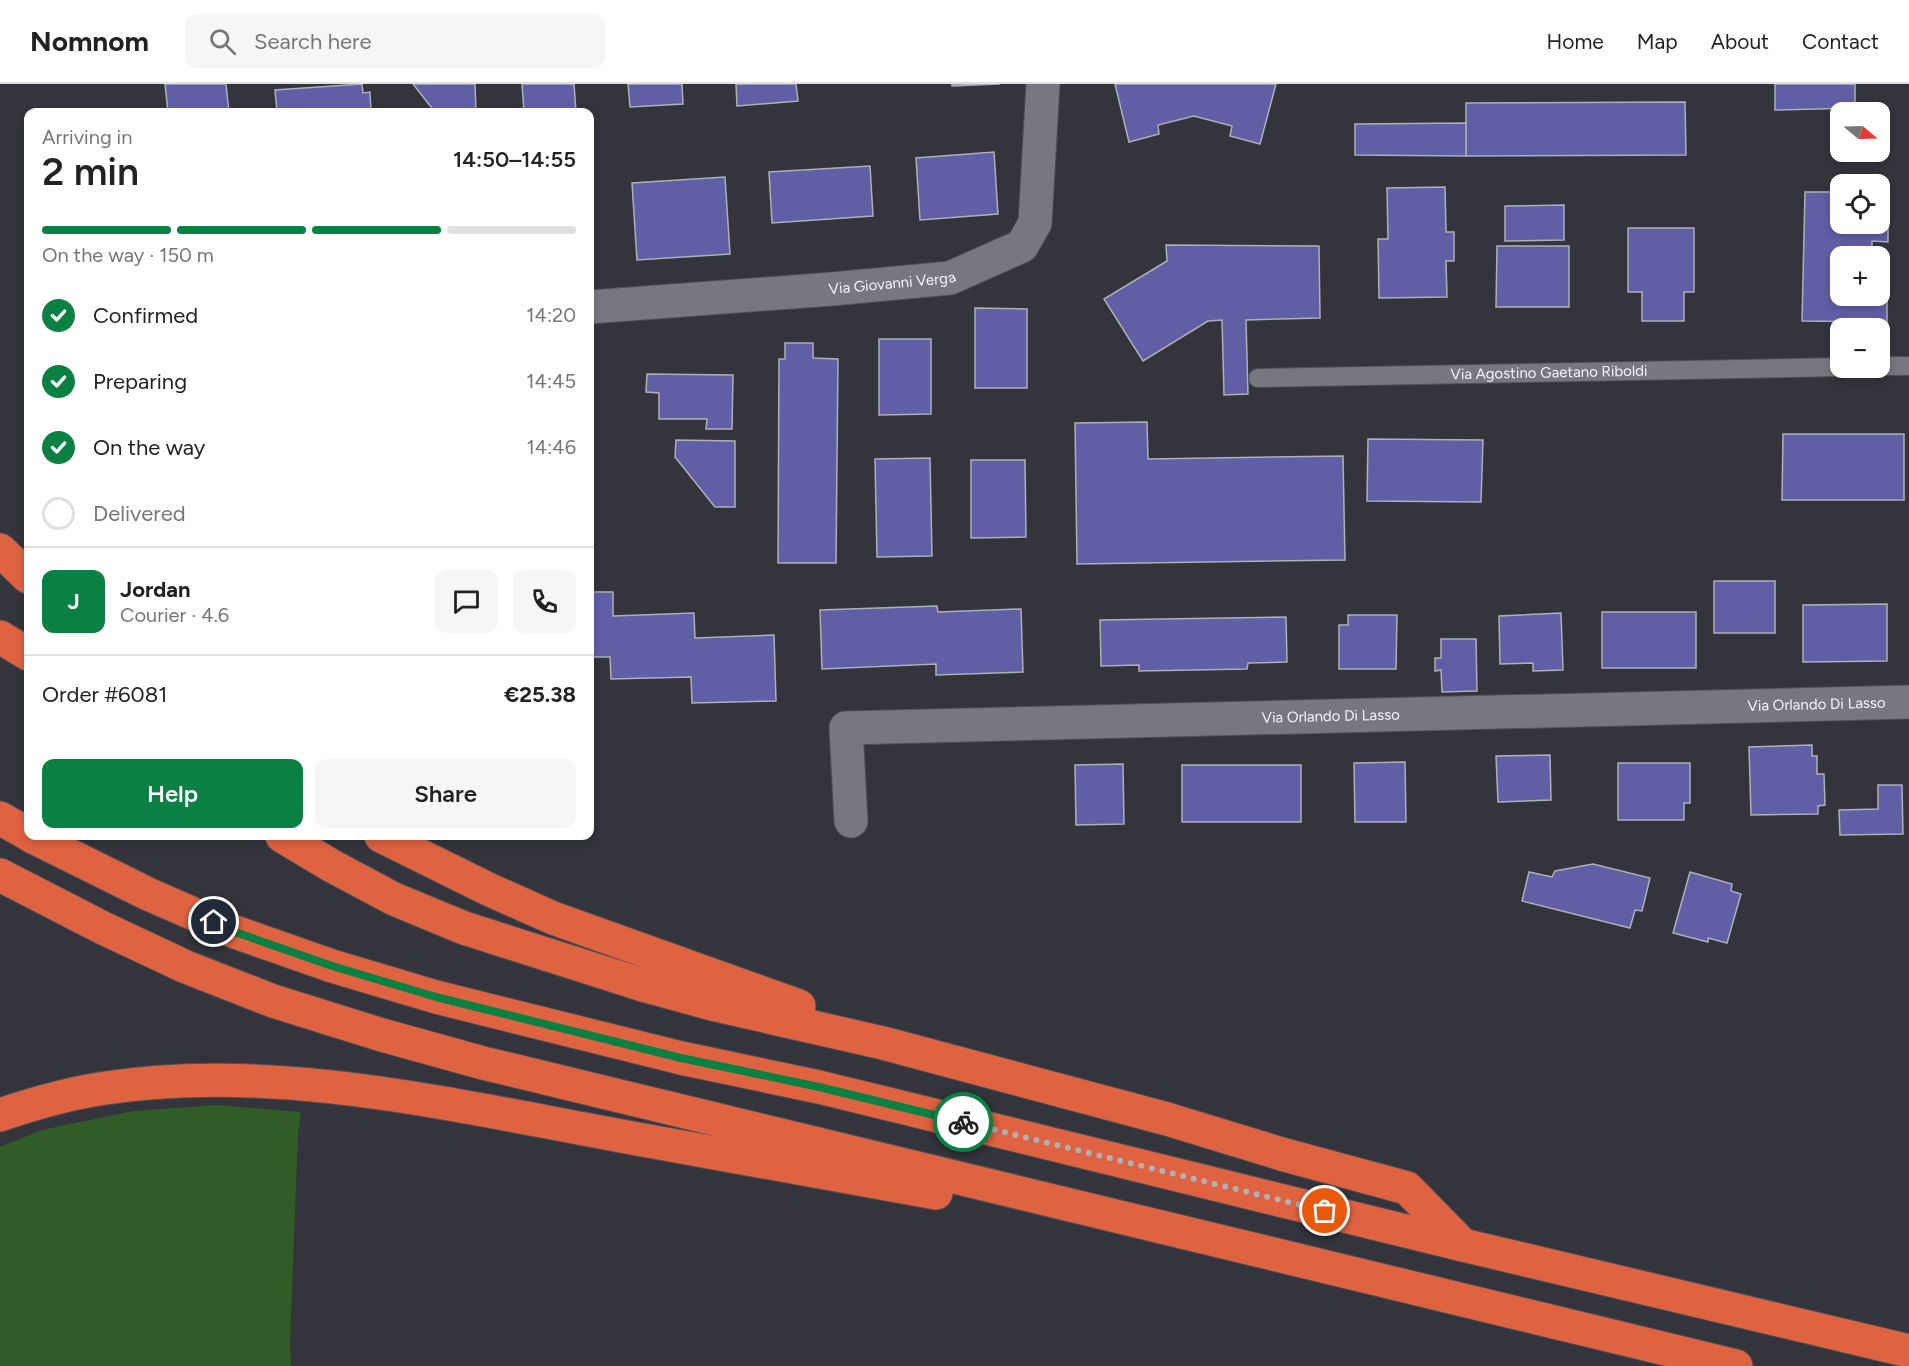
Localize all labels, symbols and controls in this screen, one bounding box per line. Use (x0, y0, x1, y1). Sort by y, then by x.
search box (185, 14, 605, 68)
text: Nomnom (30, 24, 149, 58)
icon: search (206, 25, 239, 58)
text: Search here (254, 28, 371, 55)
text: Home (1547, 29, 1604, 54)
text: Map (1637, 29, 1678, 54)
text: About (1711, 29, 1769, 54)
text: Contact (1802, 29, 1879, 54)
north arrow (1830, 102, 1890, 162)
map controls (1830, 102, 1890, 378)
text: Arriving in (42, 125, 132, 149)
text: 14:50–14:55 (453, 146, 576, 173)
text: 2 min (42, 148, 139, 195)
button: locate (1830, 174, 1890, 234)
text: On the way · 150 m (42, 243, 214, 267)
button: + (1830, 246, 1890, 306)
street label: Via Giovanni Verga (828, 268, 959, 298)
icon: check (42, 299, 75, 332)
text: Confirmed (93, 302, 198, 329)
text: 14:20 (526, 303, 576, 327)
button: − (1830, 318, 1890, 378)
street label: Via Agostino Gaetano Riboldi (1450, 362, 1648, 383)
icon: check (42, 365, 75, 398)
text: Preparing (93, 368, 187, 395)
text: 14:45 (526, 369, 576, 393)
icon: check (42, 431, 75, 464)
text: On the way (93, 434, 205, 461)
text: 14:46 (527, 435, 576, 459)
text: Delivered (93, 500, 186, 527)
button: chat (435, 570, 498, 633)
button: phone (513, 570, 576, 633)
text: Jordan (120, 576, 191, 603)
text: J (67, 588, 80, 615)
text: Courier · 4.6 (120, 603, 229, 627)
text: Order #6081 (42, 681, 167, 708)
text: €25.38 (504, 681, 576, 708)
street label: Via Orlando Di Lasso (1747, 694, 1886, 715)
street label: Via Orlando Di Lasso (1261, 705, 1400, 727)
button: Help (42, 759, 303, 828)
button: Share (315, 759, 576, 828)
pin (188, 896, 239, 947)
icon: home (197, 905, 230, 938)
courier (933, 1092, 993, 1152)
icon: bike (947, 1106, 980, 1139)
pin (1299, 1185, 1350, 1236)
icon: bag (1308, 1194, 1341, 1227)

